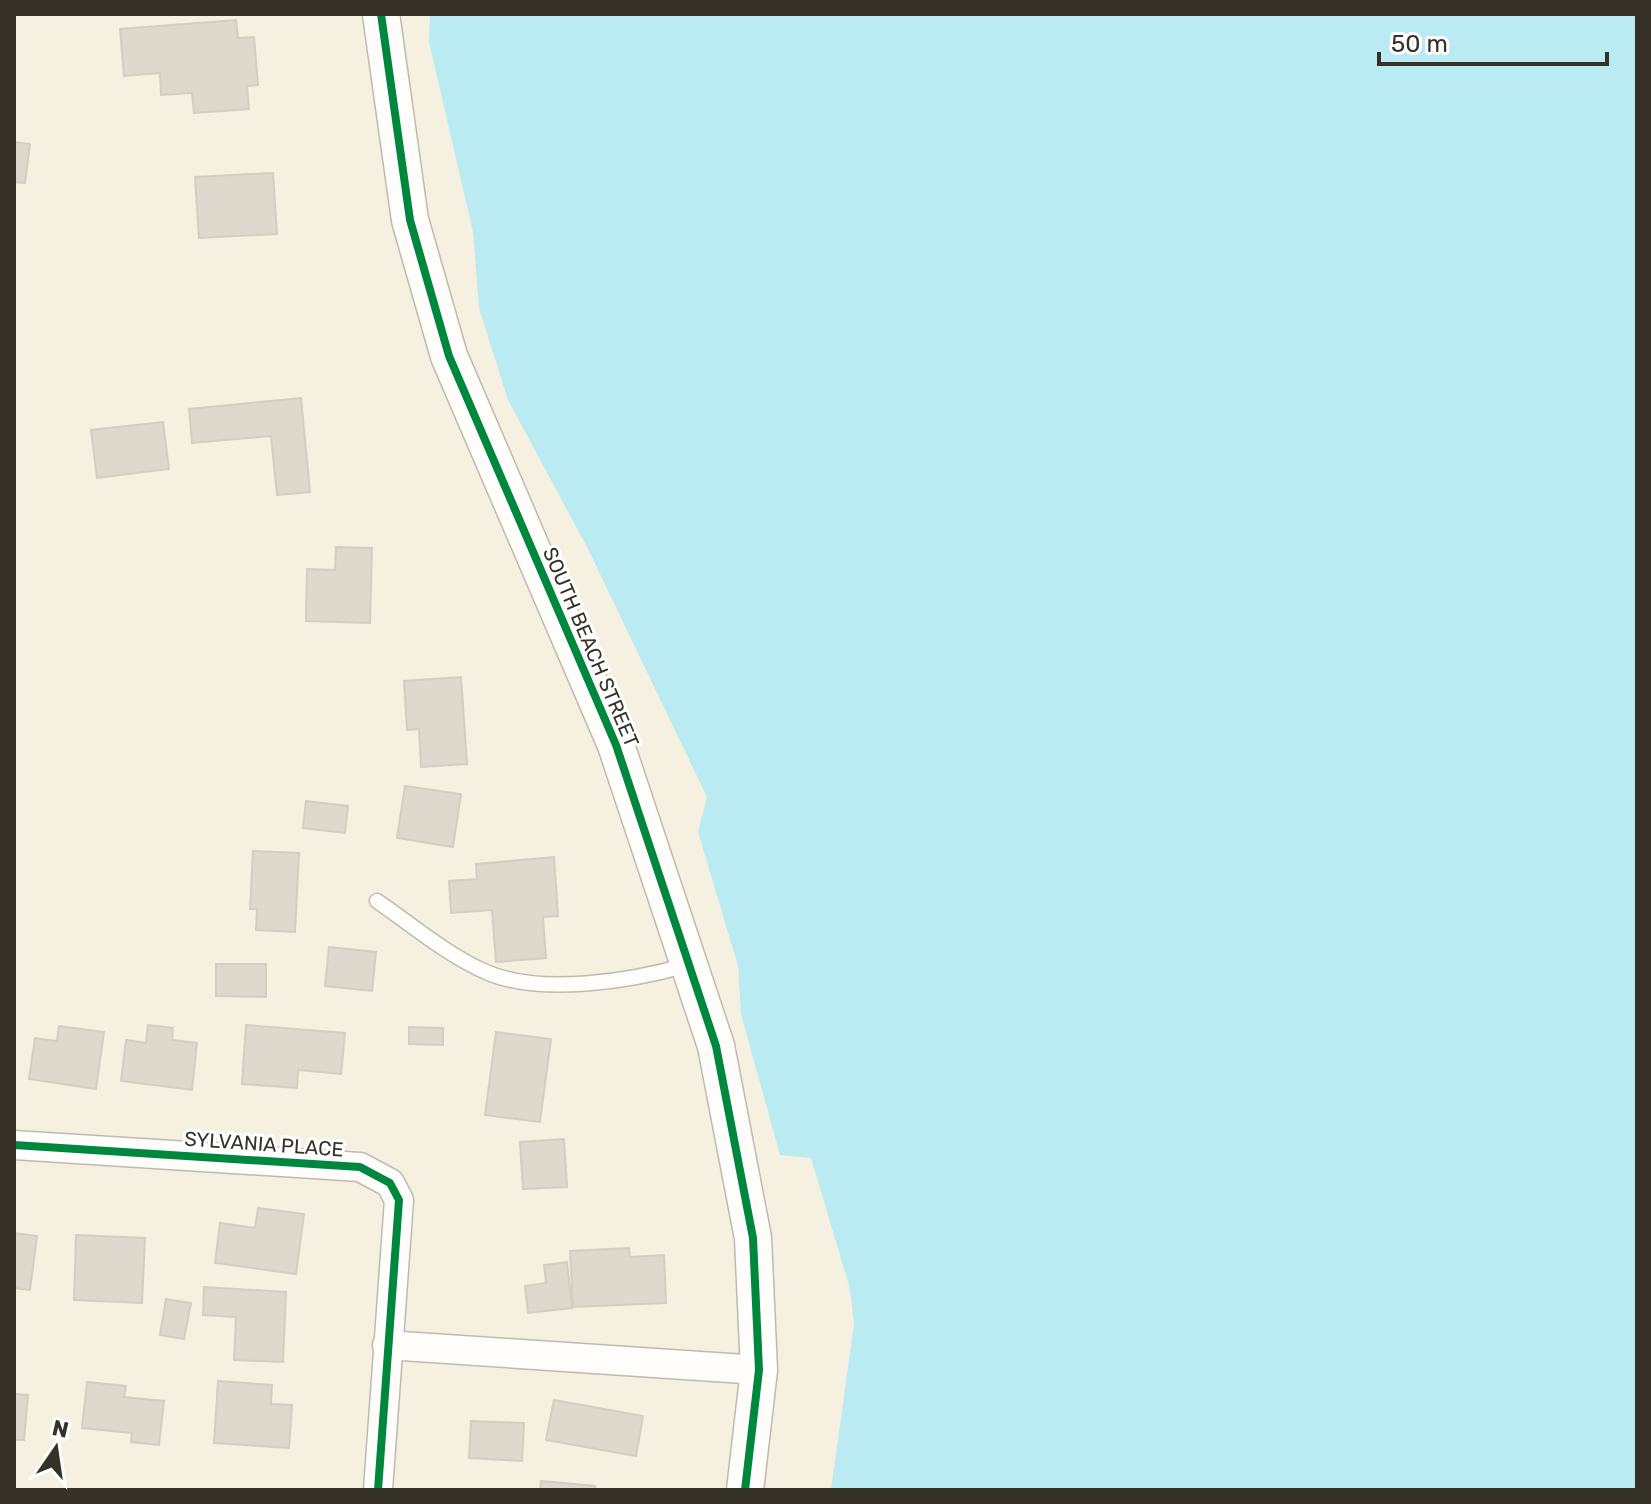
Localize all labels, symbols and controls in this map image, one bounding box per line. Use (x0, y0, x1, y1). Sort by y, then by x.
scale bar (1379, 16, 1607, 66)
text: 50 m (1391, 30, 1448, 58)
street label: SOUTH BEACH STREET (538, 544, 644, 751)
street label: SYLVANIA PLACE (184, 1126, 344, 1162)
north arrow (16, 1408, 96, 1488)
text: N (50, 1414, 71, 1444)

